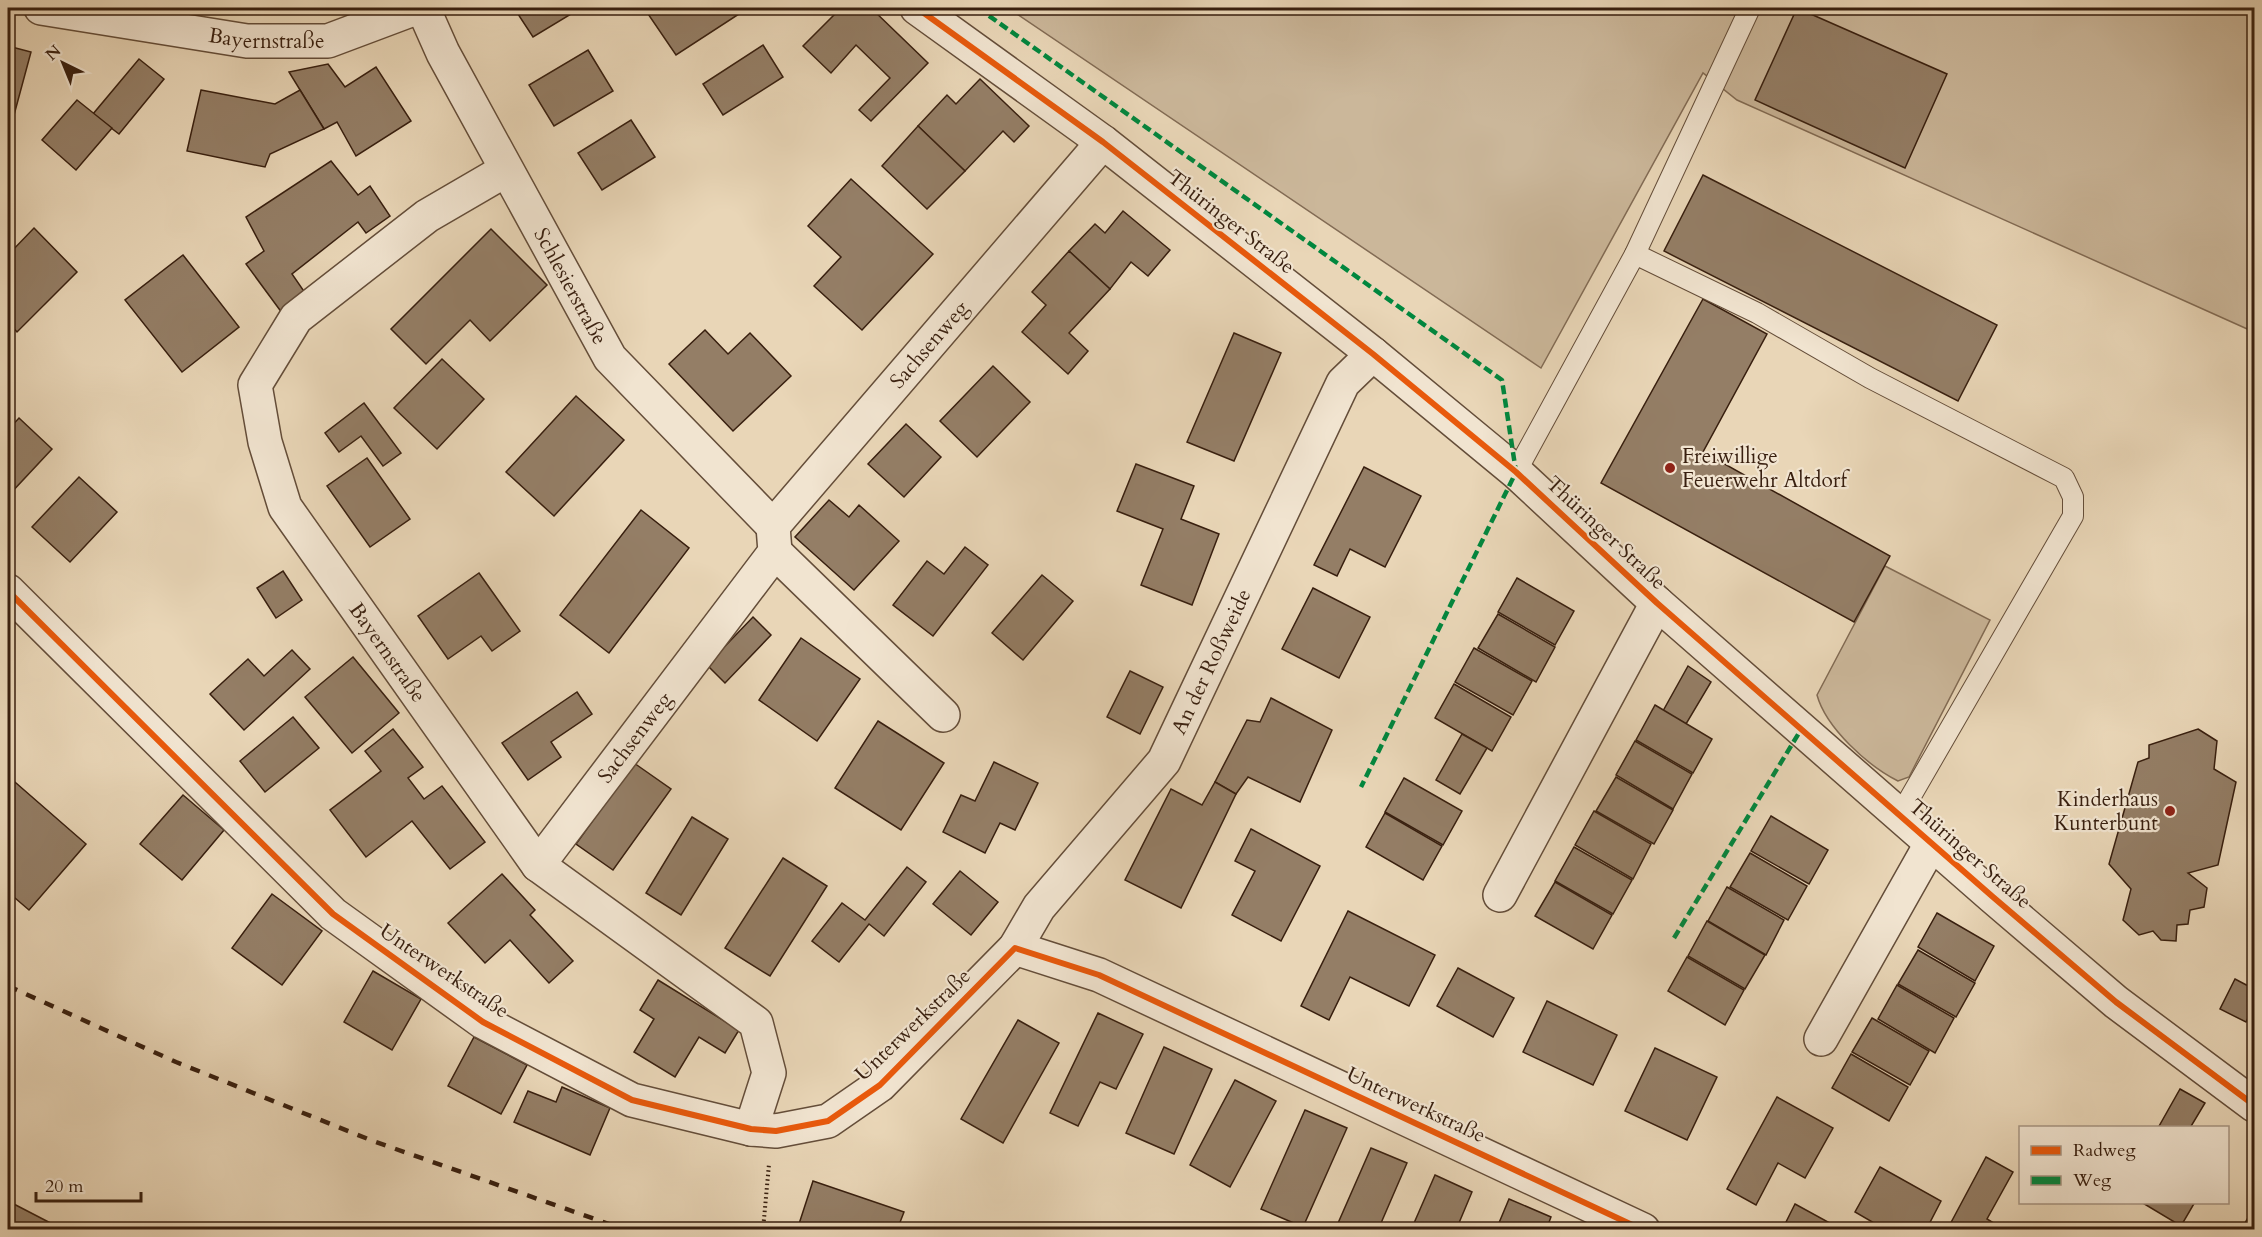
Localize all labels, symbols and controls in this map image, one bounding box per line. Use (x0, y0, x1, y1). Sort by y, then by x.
street label: Bayernstraße (207, 21, 324, 56)
north arrow (33, 33, 93, 93)
text: N (41, 40, 66, 66)
street label: Thüringer Straße (1161, 163, 1301, 281)
street label: Schlesierstraße (527, 222, 614, 350)
street label: Sachsenweg (883, 294, 975, 395)
place label: Freiwillige Feuerwehr Altdorf (1682, 442, 1851, 495)
marker: Freiwillige Feuerwehr Altdorf (1663, 461, 1677, 475)
street label: Thüringer Straße (1540, 470, 1672, 596)
street label: An der Roßweide (1164, 584, 1258, 739)
street label: Bayernstraße (342, 597, 433, 708)
street label: Sachsenweg (591, 686, 679, 789)
place label: Kinderhaus Kunterbunt (2054, 785, 2158, 838)
street label: Thüringer Straße (1902, 792, 2038, 916)
marker: Kinderhaus Kunterbunt (2163, 804, 2177, 818)
street label: Unterwerkstraße (373, 917, 515, 1025)
street label: Unterwerkstraße (849, 962, 977, 1088)
street label: Unterwerkstraße (1342, 1060, 1490, 1150)
legend (2019, 1126, 2229, 1204)
text: Radweg (2073, 1138, 2136, 1163)
scale bar (36, 1165, 141, 1203)
text: Weg (2072, 1168, 2112, 1193)
text: 20 m (45, 1174, 84, 1199)

